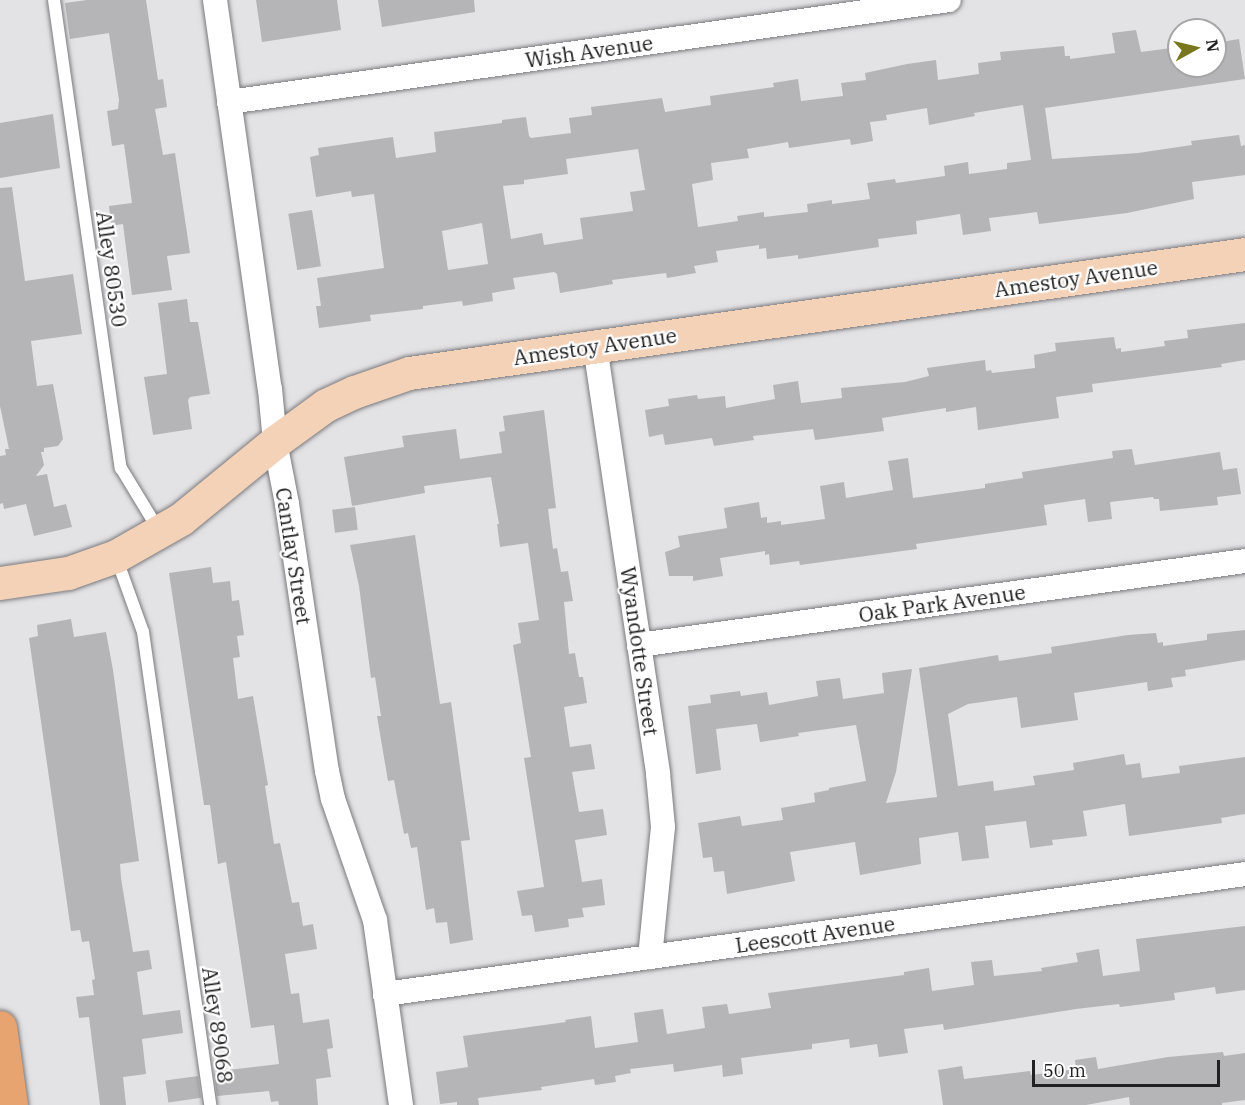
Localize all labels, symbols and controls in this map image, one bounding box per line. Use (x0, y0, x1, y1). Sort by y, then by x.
north arrow (1167, 18, 1227, 78)
street label: Wish Avenue (524, 30, 654, 72)
text: N (1202, 38, 1224, 53)
street label: Alley 80530 (91, 209, 133, 329)
street label: Amestoy Avenue (993, 254, 1159, 302)
street label: Amestoy Avenue (512, 322, 678, 370)
street label: Cantlay Street (271, 486, 317, 626)
street label: Wyandotte Street (616, 565, 664, 737)
street label: Oak Park Avenue (857, 579, 1027, 627)
street label: Leescott Avenue (734, 910, 896, 958)
street label: Alley 89068 (197, 965, 239, 1085)
scale bar (1035, 1048, 1222, 1086)
text: 50 m (1043, 1059, 1086, 1082)

